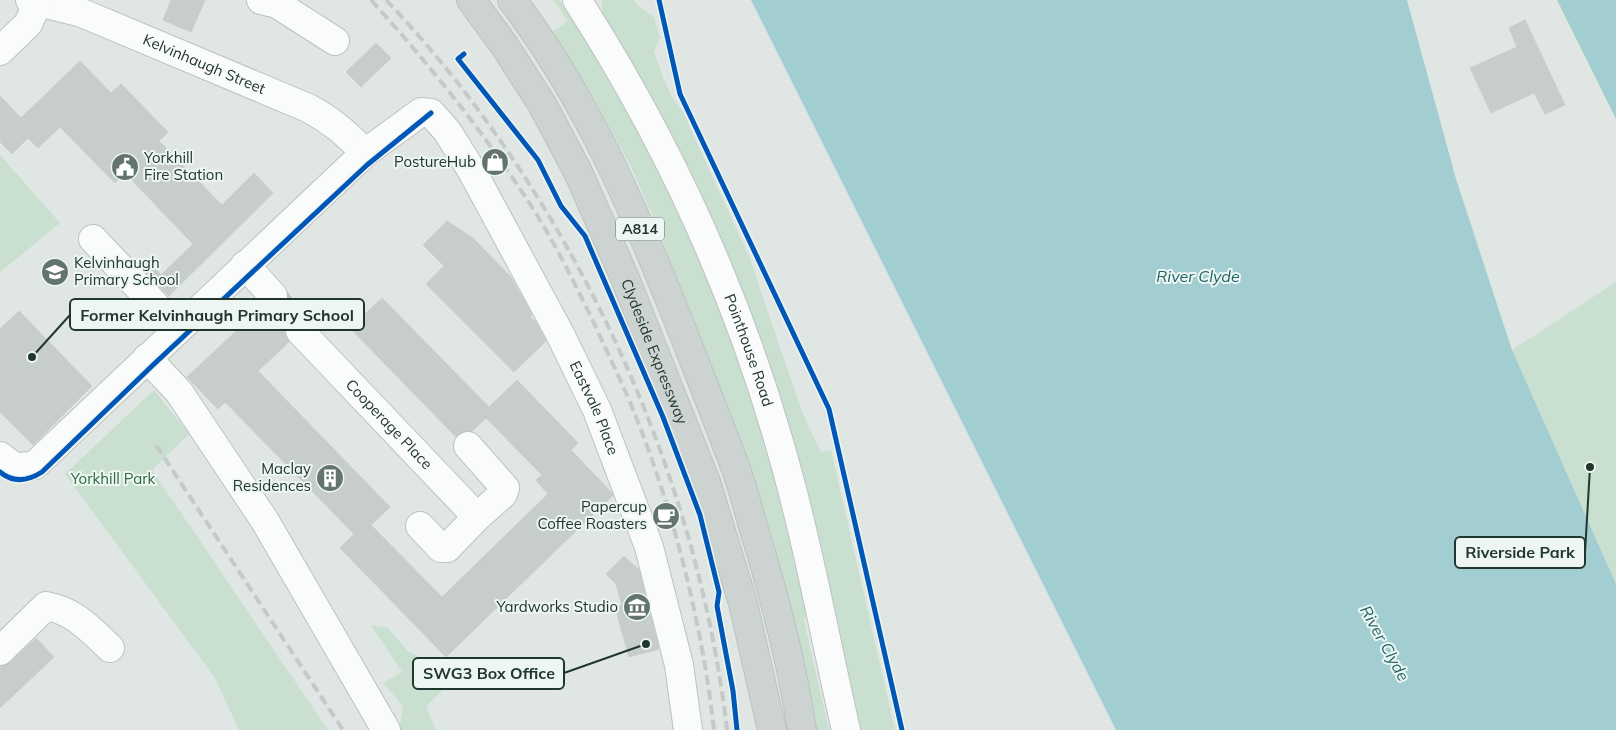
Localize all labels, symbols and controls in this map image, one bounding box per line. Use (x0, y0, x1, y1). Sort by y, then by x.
street label: Kelvinhaugh Street (140, 30, 268, 98)
shop icon: PostureHub (480, 147, 510, 177)
place label: Yorkhill Fire Station (143, 148, 223, 184)
public building icon: Yorkhill Fire Station (110, 152, 140, 182)
place label: PostureHub (394, 152, 476, 171)
road number: A814 (616, 218, 664, 240)
place label: Kelvinhaugh Primary School (74, 253, 179, 289)
school or university icon: Kelvinhaugh Primary School (40, 257, 70, 287)
water label: River Clyde (1156, 266, 1240, 286)
street label: Clydeside Expressway (617, 276, 692, 427)
street label: Pointhouse Road (720, 291, 778, 409)
callout: Former Kelvinhaugh Primary School (70, 299, 364, 330)
text: Former Kelvinhaugh Primary School (80, 305, 354, 325)
street label: Eastvale Place (566, 358, 623, 458)
street label: Cooperage Place (342, 375, 437, 473)
place label: Maclay Residences (233, 459, 311, 495)
building icon: Maclay Residences (315, 463, 345, 493)
park label: Yorkhill Park (70, 469, 156, 488)
place label: Papercup Coffee Roasters (538, 497, 647, 533)
cafe icon: Papercup Coffee Roasters (651, 501, 681, 531)
callout: Riverside Park (1455, 537, 1585, 568)
text: Riverside Park (1465, 542, 1576, 562)
museum icon: Yardworks Studio (622, 592, 652, 622)
place label: Yardworks Studio (495, 597, 618, 616)
water label: River Clyde (1356, 602, 1414, 685)
callout: SWG3 Box Office (413, 658, 564, 689)
text: SWG3 Box Office (423, 663, 555, 683)

